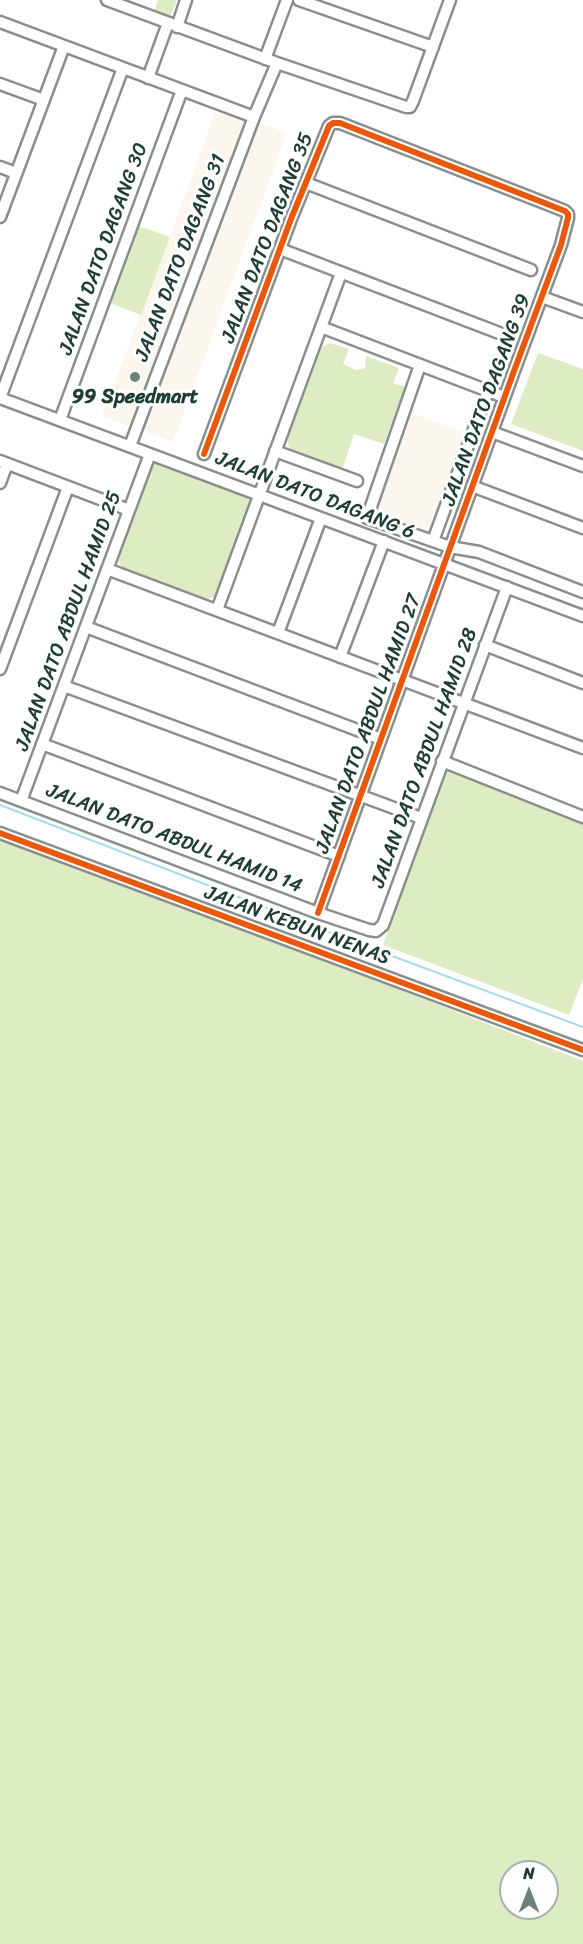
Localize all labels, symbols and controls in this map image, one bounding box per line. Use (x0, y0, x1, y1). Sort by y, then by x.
street label: JALAN DATO DAGANG 35 (217, 129, 319, 347)
street label: JALAN DATO DAGANG 30 (54, 140, 154, 358)
street label: JALAN DATO DAGANG 31 (130, 151, 232, 365)
street label: JALAN DATO DAGANG 39 (438, 291, 536, 509)
marker: 99 Speedmart (128, 370, 142, 384)
place label: 99 Speedmart (72, 386, 198, 410)
street label: JALAN DATO DAGANG 6 (212, 447, 418, 545)
street label: JALAN DATO ABDUL HAMID 25 (11, 488, 127, 754)
street label: JALAN DATO ABDUL HAMID 27 (311, 591, 427, 857)
street label: JALAN DATO ABDUL HAMID 28 (367, 625, 483, 891)
street label: JALAN DATO ABDUL HAMID 14 (43, 779, 305, 899)
street label: JALAN KEBUN NENAS (201, 881, 393, 971)
text: N (523, 1859, 535, 1888)
north arrow (499, 1860, 559, 1920)

